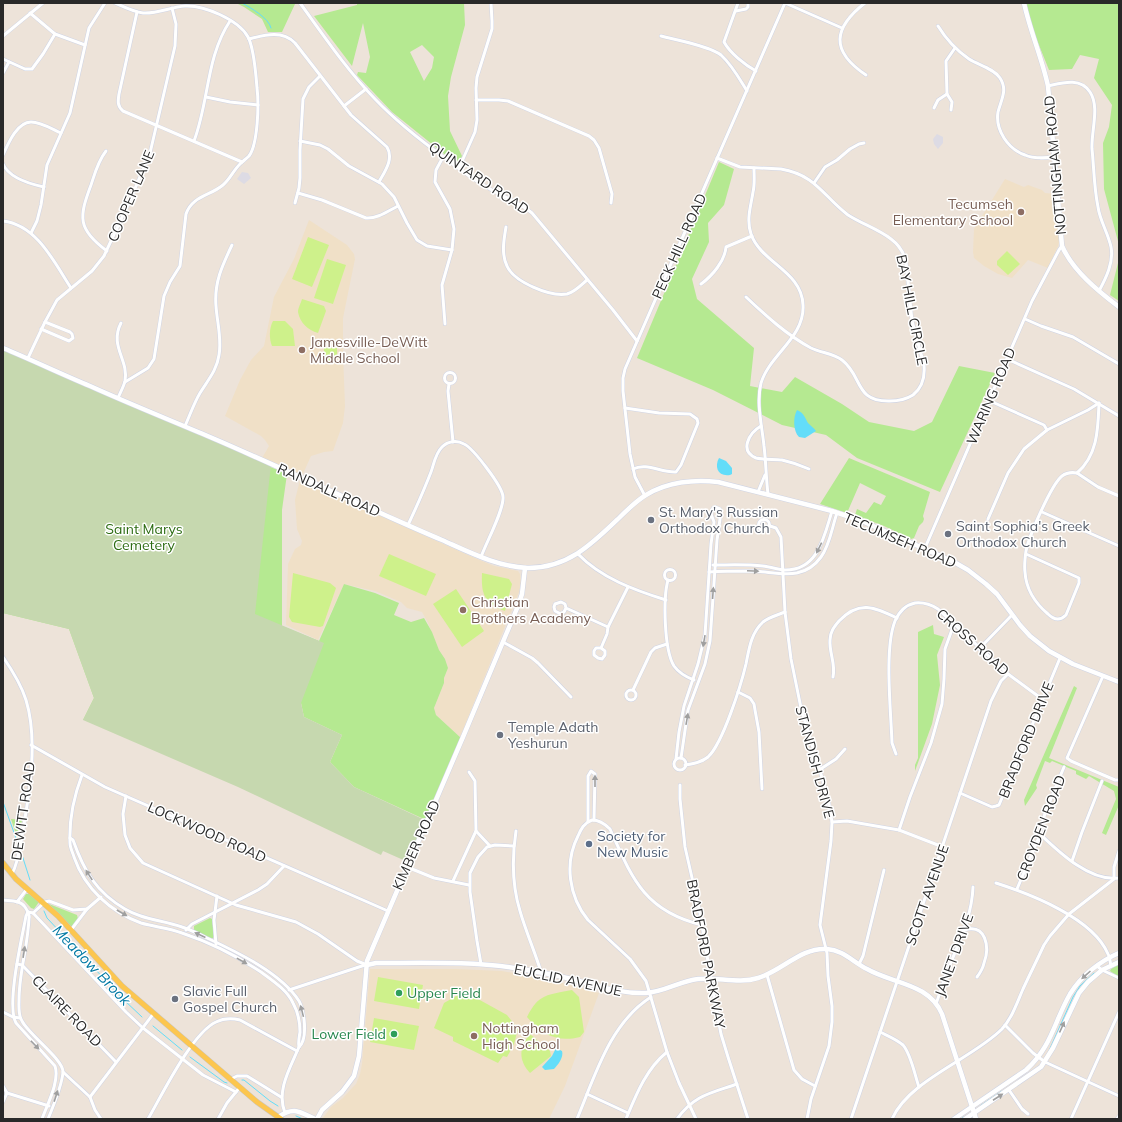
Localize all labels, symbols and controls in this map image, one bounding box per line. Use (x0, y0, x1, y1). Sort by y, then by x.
street label: NOTTINGHAM ROAD (1040, 95, 1070, 235)
street label: QUINTARD ROAD (425, 138, 533, 218)
street label: COOPER LANE (104, 147, 158, 245)
street label: PECK HILL ROAD (648, 190, 710, 302)
place label: Tecumseh Elementary School (893, 195, 1013, 229)
marker: Tecumseh Elementary School (1016, 207, 1026, 217)
street label: BAY HILL CIRCLE (892, 253, 932, 367)
place label: Jamesville-DeWitt Middle School (310, 333, 428, 367)
marker: Jamesville-DeWitt Middle School (297, 345, 307, 355)
street label: WARING ROAD (962, 345, 1020, 447)
street label: RANDALL ROAD (275, 459, 383, 521)
place label: St. Mary's Russian Orthodox Church (659, 503, 778, 537)
street label: TECUMSEH ROAD (841, 508, 959, 572)
marker: St. Mary's Russian Orthodox Church (646, 515, 656, 525)
place label: Saint Sophia's Greek Orthodox Church (956, 517, 1090, 551)
park label: Saint Marys Cemetery (105, 520, 183, 554)
marker: Saint Sophia's Greek Orthodox Church (943, 529, 953, 539)
one-way arrow (816, 542, 823, 554)
one-way arrow (747, 568, 759, 575)
one-way arrow (709, 587, 716, 599)
place label: Christian Brothers Academy (471, 593, 591, 627)
street label: CROSS ROAD (933, 604, 1013, 680)
marker: Christian Brothers Academy (458, 605, 468, 615)
one-way arrow (701, 635, 707, 648)
street label: BRADFORD DRIVE (994, 679, 1058, 801)
street label: STANDISH DRIVE (791, 704, 839, 820)
one-way arrow (684, 713, 690, 725)
place label: Temple Adath Yeshurun (507, 718, 598, 752)
marker: Temple Adath Yeshurun (495, 730, 505, 740)
street label: DEWITT ROAD (7, 760, 39, 862)
street label: CROYDEN ROAD (1013, 773, 1069, 883)
one-way arrow (591, 775, 598, 787)
street label: KIMBER ROAD (388, 797, 444, 893)
street label: LOCKWOOD ROAD (145, 798, 269, 866)
place label: Society for New Music (597, 827, 668, 861)
marker: Society for New Music (584, 839, 594, 849)
street label: SCOTT AVENUE (901, 842, 953, 948)
one-way arrow (85, 870, 93, 881)
street label: BRADFORD PARKWAY (683, 878, 729, 1031)
one-way arrow (116, 909, 128, 916)
street label: JANET DRIVE (931, 911, 977, 999)
water label: Meadow Brook (49, 921, 136, 1010)
one-way arrow (195, 932, 206, 938)
one-way arrow (21, 946, 27, 958)
one-way arrow (236, 957, 248, 964)
street label: EUCLID AVENUE (512, 960, 624, 1000)
street label: CLAIRE ROAD (28, 971, 106, 1051)
one-way arrow (1081, 971, 1091, 980)
place label: Slavic Full Gospel Church (183, 982, 277, 1016)
place label: Upper Field (407, 984, 481, 1002)
marker: Upper Field (394, 988, 404, 998)
marker: Slavic Full Gospel Church (170, 994, 180, 1004)
one-way arrow (298, 1004, 304, 1017)
place label: Nottingham High School (482, 1019, 560, 1053)
one-way arrow (1060, 1021, 1066, 1033)
place label: Lower Field (312, 1025, 386, 1043)
marker: Lower Field (389, 1029, 399, 1039)
marker: Nottingham High School (469, 1031, 479, 1041)
one-way arrow (30, 1040, 39, 1049)
one-way arrow (53, 1089, 59, 1101)
one-way arrow (992, 1094, 1004, 1101)

